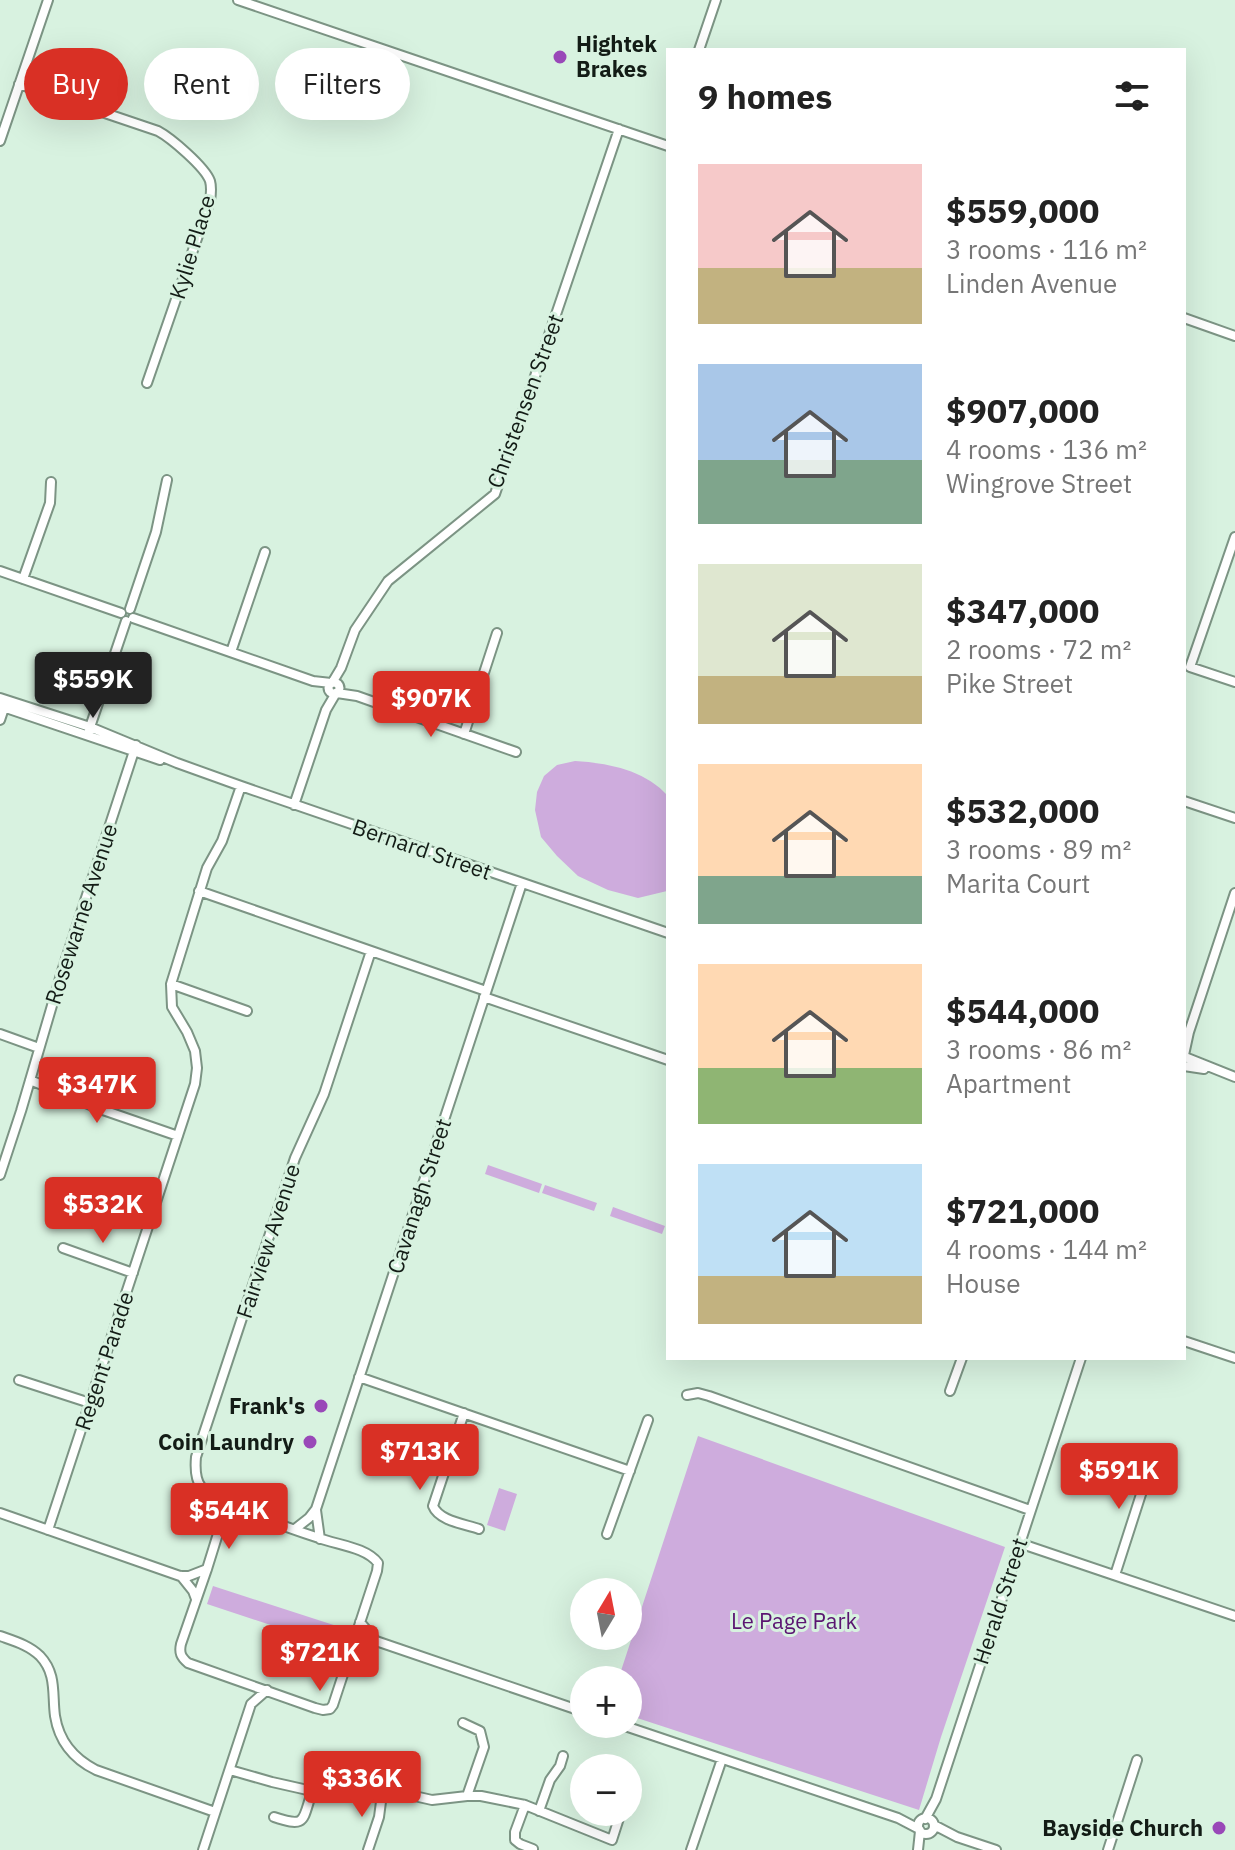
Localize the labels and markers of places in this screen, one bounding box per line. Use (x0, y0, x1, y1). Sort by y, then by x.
place label: Hightek Brakes (576, 29, 657, 83)
marker: Hightek Brakes (551, 48, 569, 66)
pin: $559K (37, 652, 149, 720)
pin: $907K (375, 671, 487, 739)
pin: $347K (41, 1057, 153, 1125)
pin: $532K (47, 1177, 159, 1245)
place label: Frank's (229, 1391, 305, 1420)
marker: Frank's (312, 1397, 330, 1415)
pin: $713K (364, 1424, 476, 1492)
place label: Coin Laundry (158, 1427, 294, 1456)
marker: Coin Laundry (301, 1433, 319, 1451)
pin: $591K (1063, 1443, 1175, 1511)
pin: $544K (173, 1483, 285, 1551)
pin: $721K (264, 1625, 376, 1693)
pin: $336K (306, 1751, 418, 1819)
place label: Bayside Church (1042, 1813, 1203, 1842)
marker: Bayside Church (1210, 1819, 1228, 1837)

